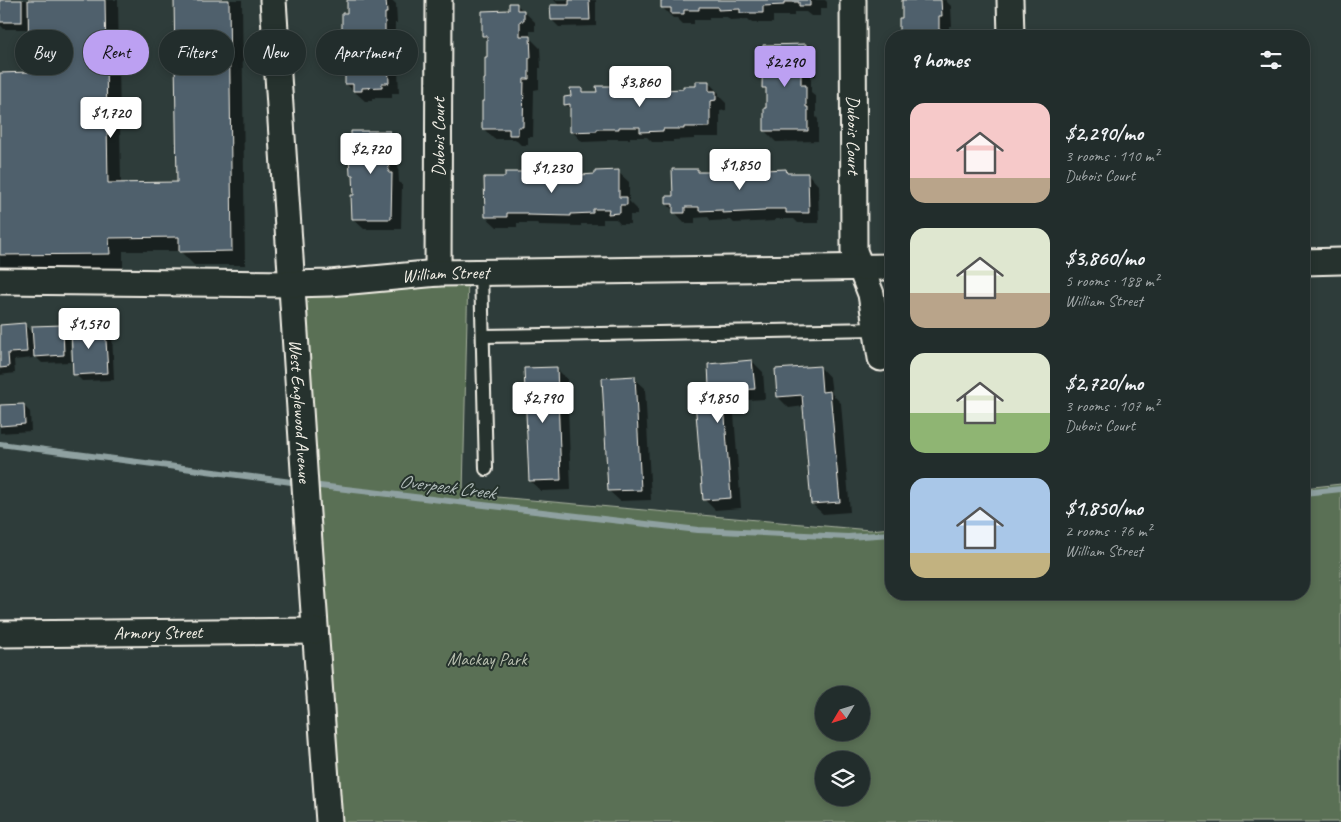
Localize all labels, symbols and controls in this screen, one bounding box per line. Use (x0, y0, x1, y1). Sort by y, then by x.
chip: Buy (15, 30, 73, 75)
chip: Rent (83, 30, 149, 75)
chip: Filters (159, 30, 234, 75)
chip: New (244, 30, 306, 75)
chip: Apartment (316, 30, 418, 75)
pin: $2,290 (744, 46, 826, 88)
icon: filters (1257, 46, 1285, 74)
text: 9 homes (910, 47, 969, 73)
text: $2,290 (766, 52, 804, 72)
pin: $3,860 (599, 66, 681, 108)
text: $3,860 (620, 72, 660, 92)
street label: Dubois Court (427, 95, 450, 177)
street label: Dubois Court (842, 95, 865, 177)
pin: $1,720 (70, 96, 152, 139)
text: $1,720 (91, 103, 131, 123)
text: $2,290/mo (1065, 120, 1143, 146)
icon: home (950, 123, 1010, 183)
pin: $2,720 (330, 132, 412, 175)
text: $2,720 (351, 139, 391, 159)
text: 3 rooms · 110 m² (1065, 146, 1159, 166)
pin: $1,850 (699, 148, 781, 191)
pin: $1,230 (511, 152, 593, 194)
text: $1,850 (721, 155, 759, 175)
text: $1,230 (532, 158, 572, 178)
text: Dubois Court (1065, 166, 1135, 186)
text: $3,860/mo (1065, 245, 1144, 271)
icon: home (950, 248, 1010, 308)
street label: William Street (401, 261, 492, 287)
text: 5 rooms · 188 m² (1065, 271, 1159, 291)
text: William Street (1065, 291, 1143, 311)
pin: $1,570 (48, 308, 130, 350)
text: $1,570 (70, 314, 108, 334)
street label: West Englewood Avenue (284, 339, 316, 485)
text: $2,720/mo (1065, 370, 1143, 396)
icon: home (950, 373, 1010, 433)
pin: $2,790 (502, 382, 584, 424)
pin: $1,850 (677, 382, 759, 424)
text: $2,790 (524, 388, 562, 408)
text: $1,850 (699, 388, 737, 408)
text: 3 rooms · 107 m² (1065, 396, 1159, 416)
text: Dubois Court (1065, 416, 1135, 436)
water label: Overpeck Creek (398, 469, 499, 505)
text: $1,850/mo (1065, 495, 1143, 521)
icon: home (950, 498, 1010, 558)
text: 2 rooms · 76 m² (1065, 521, 1151, 541)
text: William Street (1065, 541, 1143, 561)
street label: Armory Street (114, 621, 204, 644)
park label: Mackay Park (447, 648, 528, 670)
north arrow (815, 686, 870, 741)
map controls (815, 686, 870, 806)
button: layers (815, 751, 870, 806)

